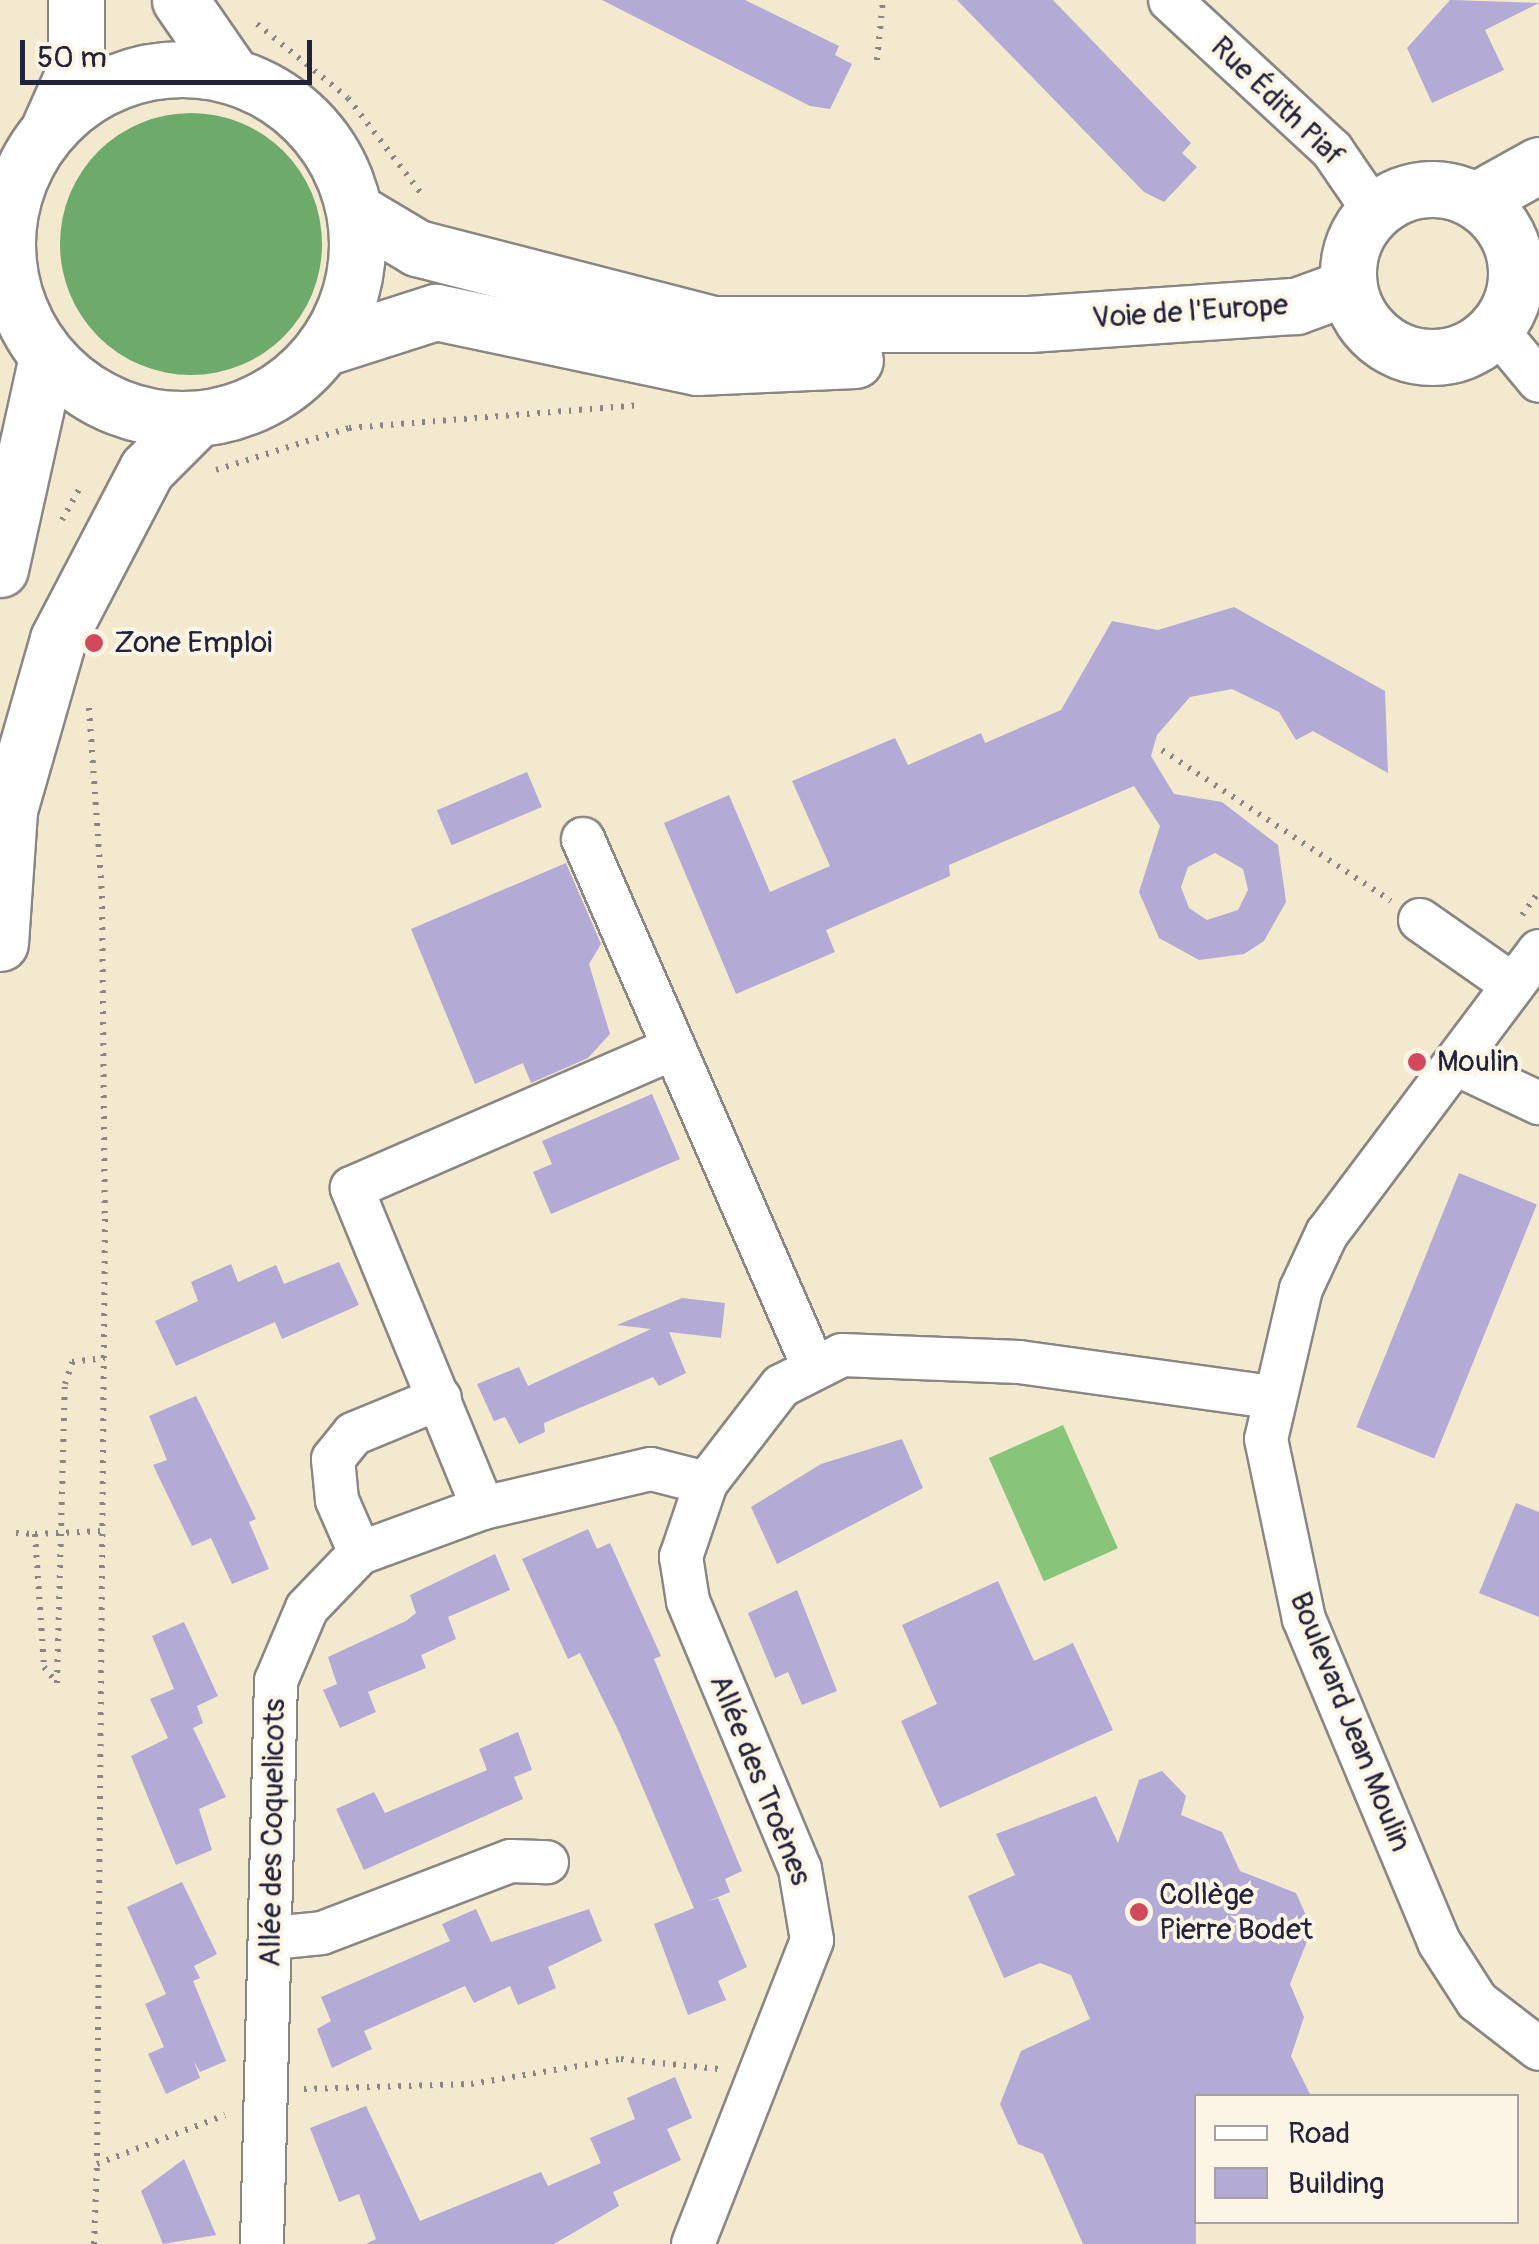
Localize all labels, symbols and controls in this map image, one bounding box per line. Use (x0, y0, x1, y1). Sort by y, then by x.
scale bar (25, 20, 318, 82)
street label: Rue Édith Piaf (1203, 30, 1351, 174)
text: 50 m (37, 39, 107, 76)
street label: Voie de l'Europe (1091, 287, 1289, 337)
place label: Zone Emploi (114, 625, 272, 661)
marker: Zone Emploi (83, 632, 105, 654)
place label: Moulin (1437, 1044, 1519, 1080)
marker: Moulin (1406, 1051, 1428, 1073)
street label: Boulevard Jean Moulin (1282, 1587, 1418, 1857)
street label: Allée des Troènes (701, 1669, 819, 1891)
street label: Allée des Coquelicots (253, 1698, 293, 1968)
place label: Collège Pierre Bodet (1159, 1877, 1313, 1948)
marker: Collège Pierre Bodet (1128, 1901, 1150, 1923)
legend (1194, 2094, 1519, 2224)
text: Road (1288, 2115, 1350, 2152)
text: Building (1288, 2165, 1384, 2202)

